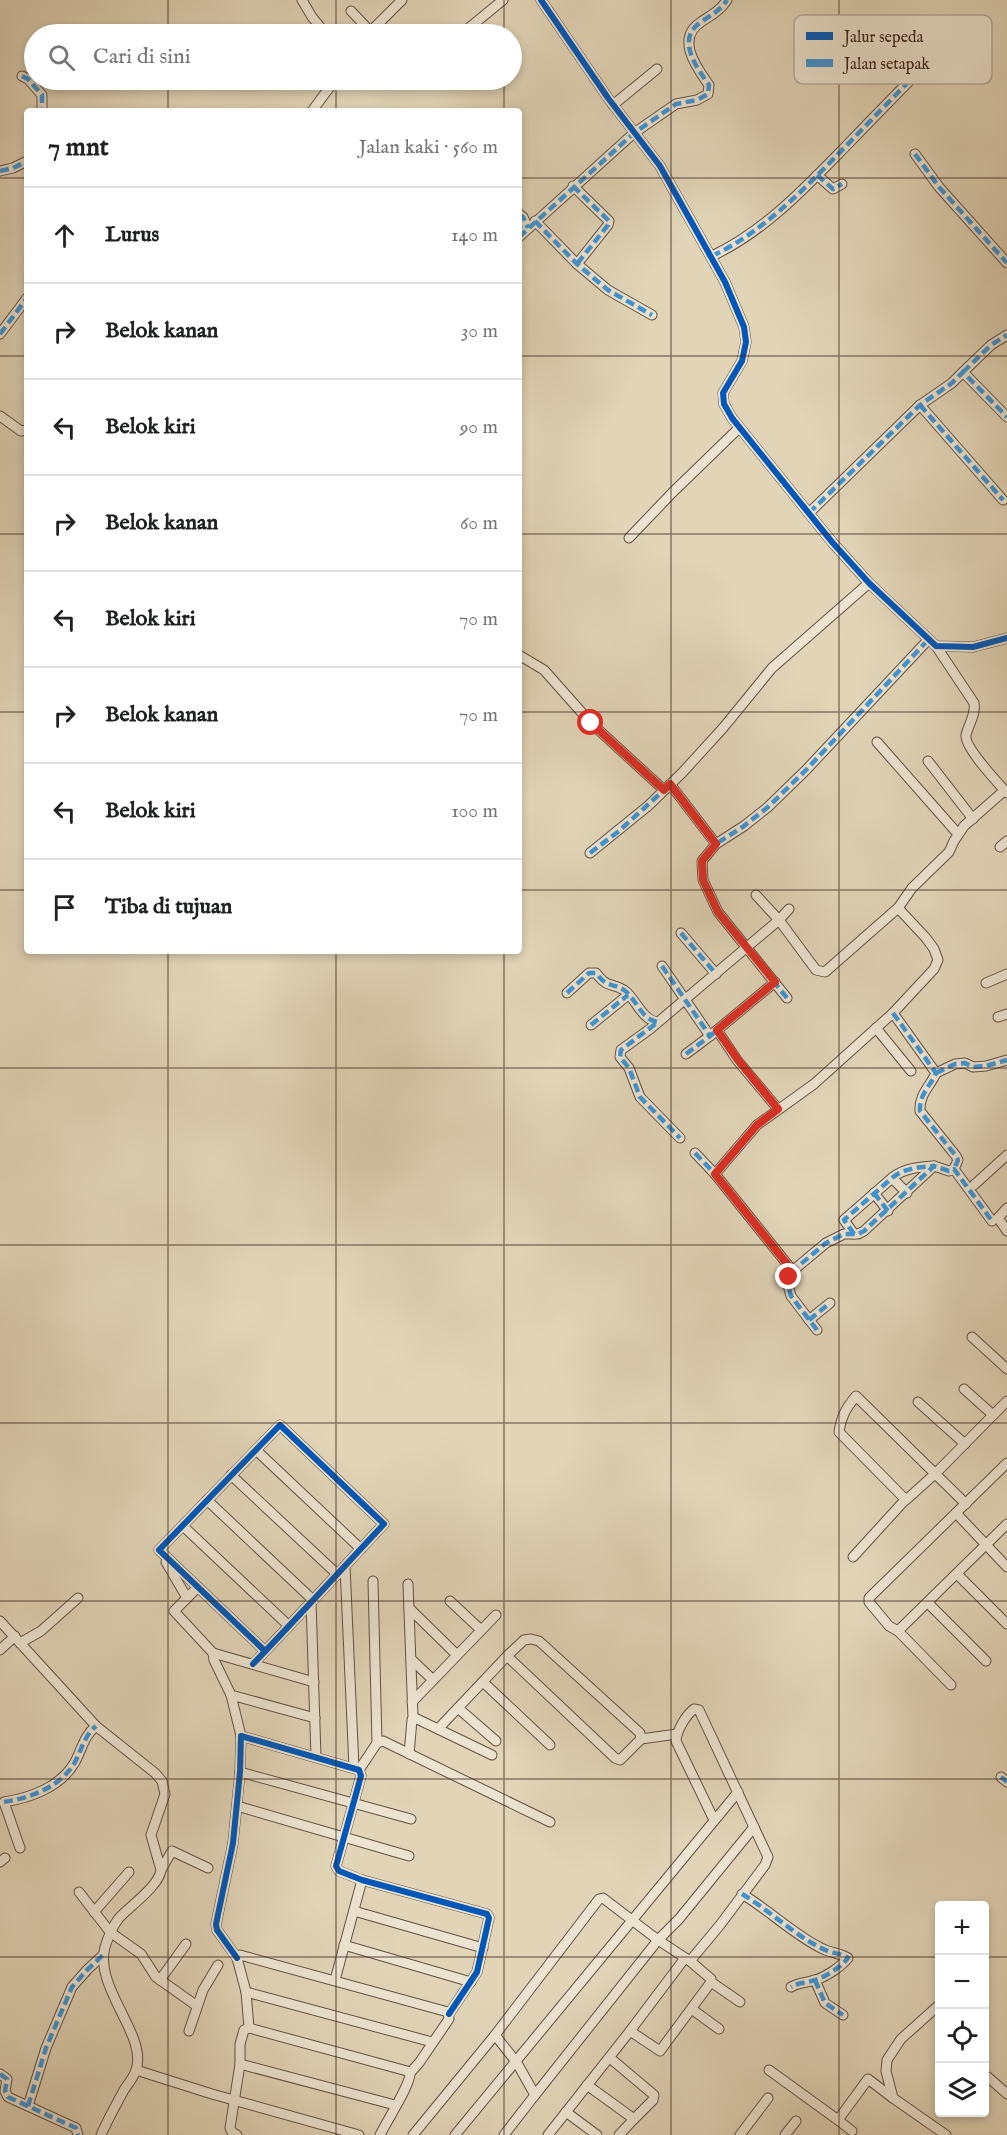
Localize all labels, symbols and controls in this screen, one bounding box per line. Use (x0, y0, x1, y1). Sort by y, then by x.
legend (794, 15, 992, 84)
search box (24, 24, 522, 90)
text: Jalur sepeda (842, 28, 924, 48)
icon: search (45, 41, 78, 74)
text: Cari di sini (93, 43, 191, 71)
text: Jalan setapak (842, 55, 930, 75)
text: 7 mnt (48, 131, 109, 164)
text: Jalan kaki · 560 m (359, 135, 498, 160)
icon: ahead (48, 219, 81, 252)
text: Lurus (105, 221, 159, 249)
text: 140 m (451, 223, 498, 248)
icon: right (48, 315, 81, 348)
text: Belok kanan (105, 317, 218, 345)
text: 30 m (461, 319, 498, 344)
icon: left (48, 411, 81, 444)
text: Belok kiri (105, 413, 196, 441)
text: 90 m (460, 415, 498, 440)
icon: right (48, 507, 81, 540)
text: Belok kanan (105, 509, 218, 537)
text: 60 m (460, 511, 498, 536)
icon: left (48, 603, 81, 636)
text: Belok kiri (105, 605, 196, 633)
text: 70 m (459, 607, 498, 632)
icon: right (48, 699, 81, 732)
text: Belok kanan (105, 701, 218, 729)
text: 70 m (459, 703, 498, 728)
route start (577, 709, 603, 735)
icon: left (48, 795, 81, 828)
text: Belok kiri (105, 797, 196, 825)
text: 100 m (451, 799, 498, 824)
icon: arrive (48, 891, 81, 924)
text: Tiba di tujuan (105, 893, 232, 921)
route end (775, 1263, 801, 1289)
map controls (935, 1901, 989, 2117)
button: + (935, 1901, 989, 1955)
button: − (935, 1955, 989, 2009)
button: locate (935, 2009, 989, 2063)
button: layers (935, 2063, 989, 2117)

